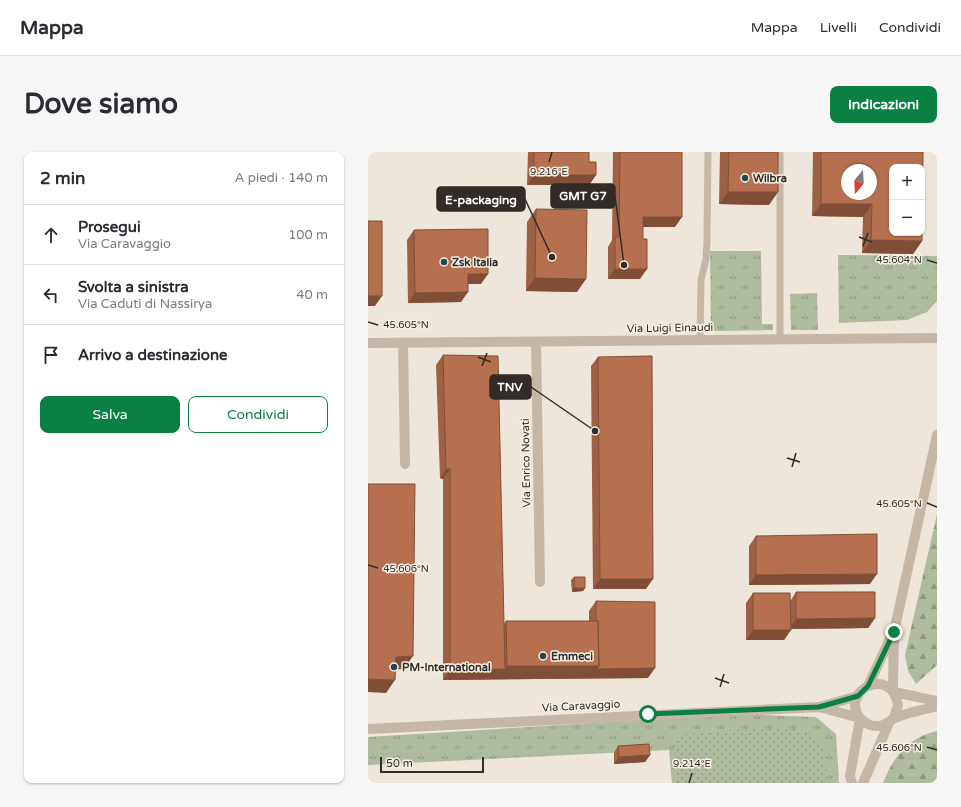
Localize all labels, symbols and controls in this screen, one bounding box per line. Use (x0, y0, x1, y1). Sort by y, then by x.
text: Mappa (20, 17, 84, 39)
text: Mappa (751, 19, 798, 36)
text: Livelli (820, 19, 857, 36)
text: Condividi (879, 19, 941, 36)
button: Indicazioni (830, 86, 937, 123)
text: Dove siamo (24, 87, 178, 121)
north arrow (841, 164, 877, 200)
map controls (889, 164, 925, 236)
button: + (889, 164, 925, 200)
text: 9.216°E (530, 166, 568, 178)
text: 2 min (40, 168, 85, 189)
text: A piedi · 140 m (235, 170, 328, 186)
place label: Wilbra (753, 172, 787, 185)
marker: Wilbra (740, 173, 750, 183)
callout: GMT G7 (551, 184, 615, 208)
callout: E-packaging (437, 187, 525, 211)
text: GMT G7 (559, 189, 607, 203)
text: E-packaging (445, 193, 517, 208)
button: − (889, 200, 925, 236)
text: Prosegui (78, 218, 141, 236)
icon: ahead (40, 224, 62, 246)
text: 100 m (288, 227, 328, 243)
text: Via Caravaggio (78, 236, 171, 252)
text: 45.604°N (876, 254, 922, 266)
place label: Zsk Italia (452, 256, 498, 269)
marker: Zsk Italia (439, 257, 449, 267)
text: Svolta a sinistra (78, 278, 189, 296)
icon: left (40, 284, 62, 306)
text: 40 m (296, 287, 328, 303)
text: Via Caduti di Nassirya (78, 296, 212, 312)
text: 45.605°N (383, 319, 429, 331)
street label: Via Luigi Einaudi (627, 321, 713, 335)
icon: arrive (40, 344, 62, 366)
text: Arrivo a destinazione (78, 346, 228, 364)
callout: TNV (490, 375, 531, 399)
text: TNV (496, 380, 523, 394)
button: Salva (40, 396, 180, 433)
button: Condividi (188, 396, 328, 433)
street label: Via Enrico Novati (519, 418, 533, 508)
text: 45.605°N (876, 498, 922, 510)
text: 45.606°N (383, 563, 429, 575)
route end (885, 623, 903, 641)
place label: Emmeci (551, 650, 593, 663)
marker: Emmeci (538, 651, 548, 661)
place label: PM-International (402, 661, 491, 674)
marker: PM-International (389, 662, 399, 672)
street label: Via Caravaggio (541, 697, 621, 715)
route start (639, 705, 657, 723)
text: 45.606°N (876, 742, 922, 754)
scale bar (380, 755, 484, 774)
text: 50 m (386, 757, 413, 770)
text: 9.214°E (673, 758, 711, 770)

